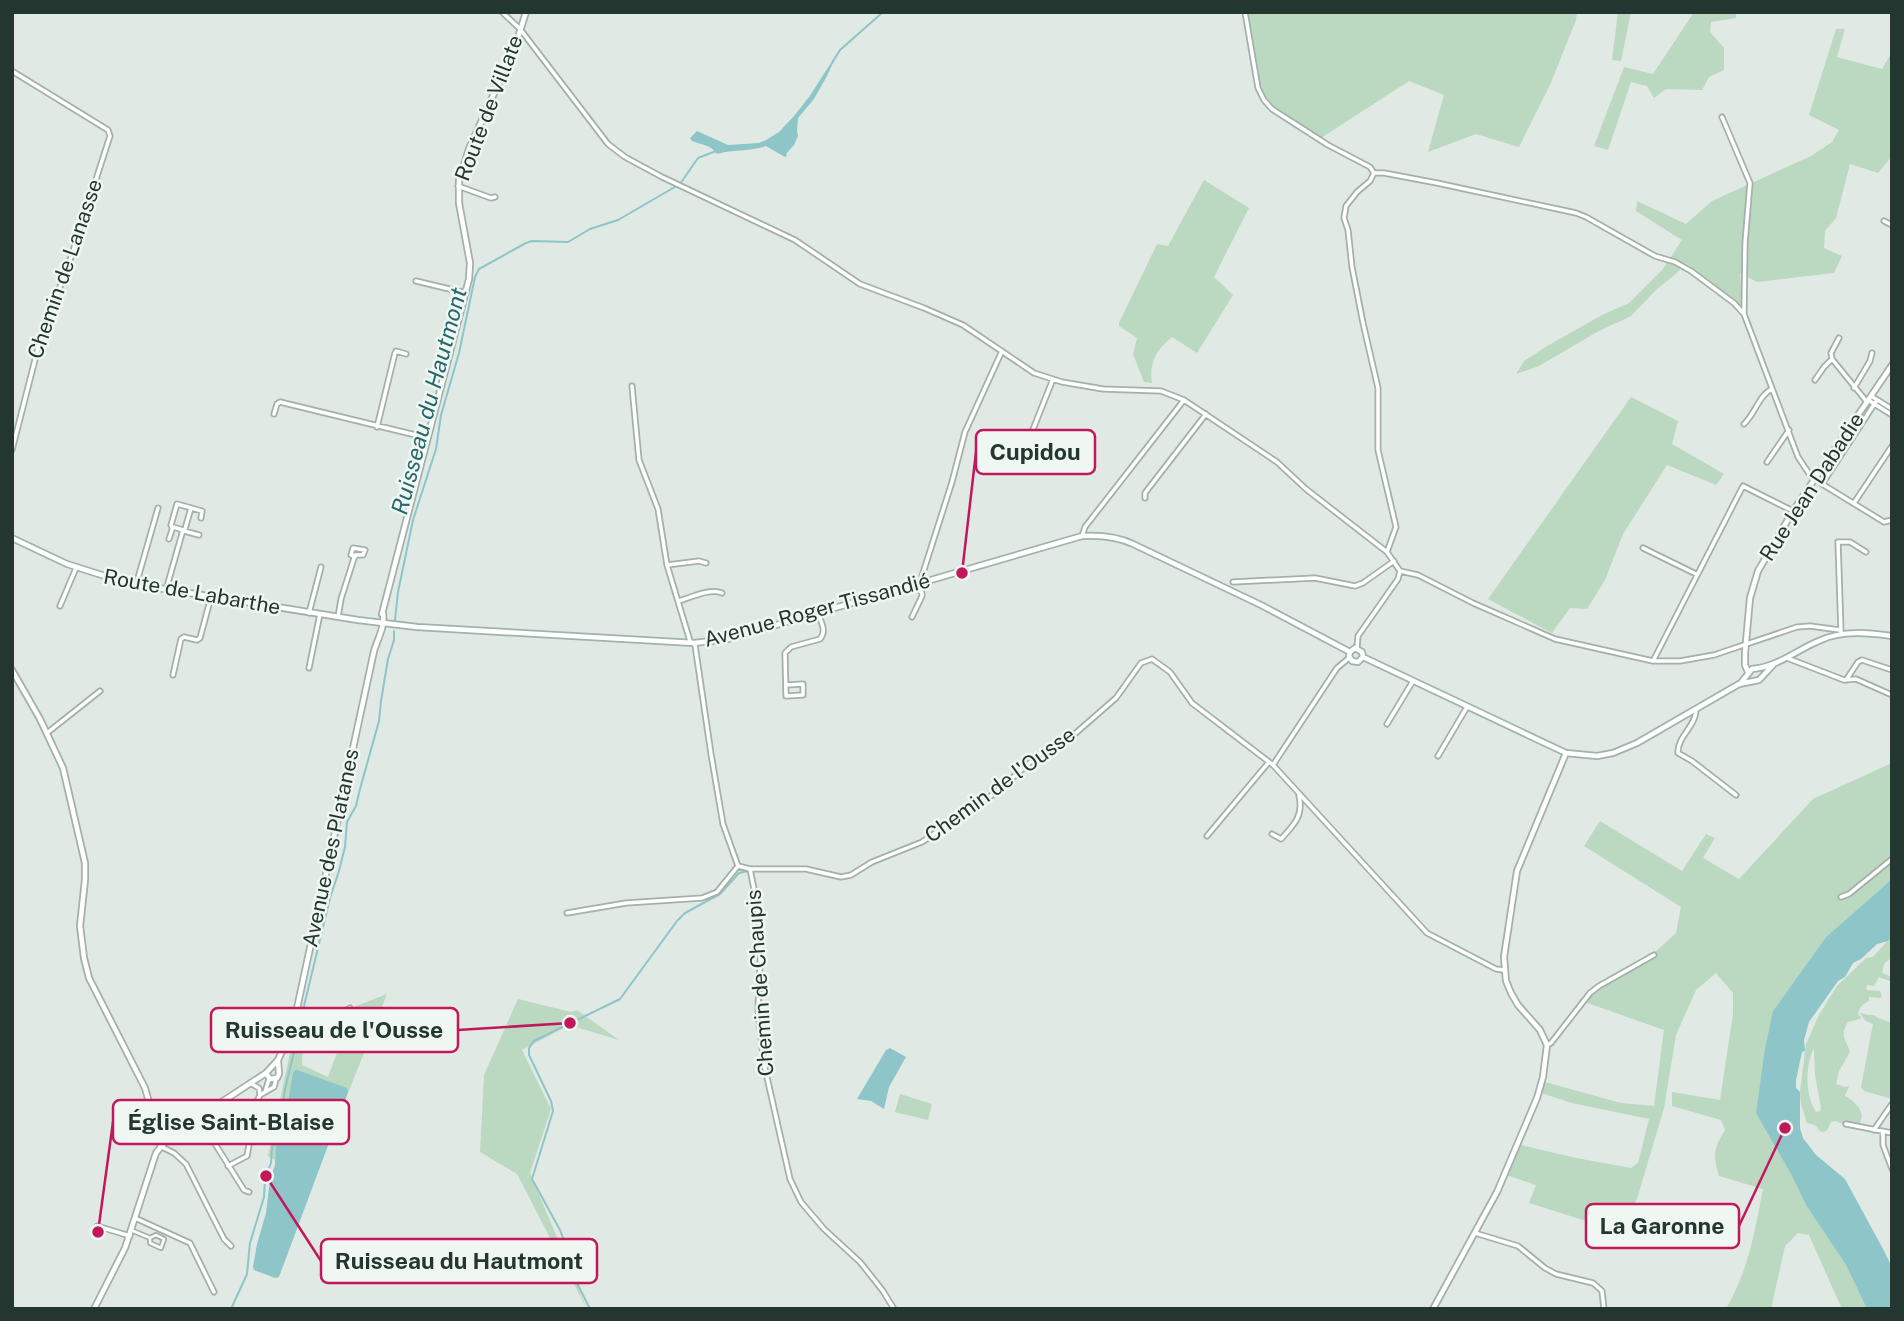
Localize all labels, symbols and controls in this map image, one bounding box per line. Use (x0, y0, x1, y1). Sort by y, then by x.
street label: Route de Villate (449, 31, 528, 184)
street label: Chemin de Lanasse (22, 176, 107, 362)
water label: Ruisseau du Hautmont (385, 284, 472, 517)
street label: Rue Jean Dabadie (1754, 408, 1869, 566)
callout: Cupidou (976, 430, 1095, 474)
text: Cupidou (989, 438, 1081, 465)
street label: Route de Labarthe (102, 564, 283, 619)
street label: Avenue Roger Tissandié (701, 567, 933, 652)
street label: Chemin de l'Ousse (920, 722, 1080, 848)
street label: Avenue des Platanes (297, 747, 364, 949)
street label: Chemin de Chaupis (741, 889, 778, 1077)
callout: Ruisseau de l'Ousse (211, 1008, 458, 1052)
text: Ruisseau de l'Ousse (225, 1016, 443, 1043)
callout: Église Saint-Blaise (113, 1100, 349, 1144)
text: Église Saint-Blaise (127, 1108, 335, 1135)
callout: La Garonne (1586, 1204, 1739, 1248)
text: La Garonne (1599, 1212, 1725, 1239)
callout: Ruisseau du Hautmont (321, 1239, 597, 1283)
text: Ruisseau du Hautmont (335, 1247, 583, 1274)

